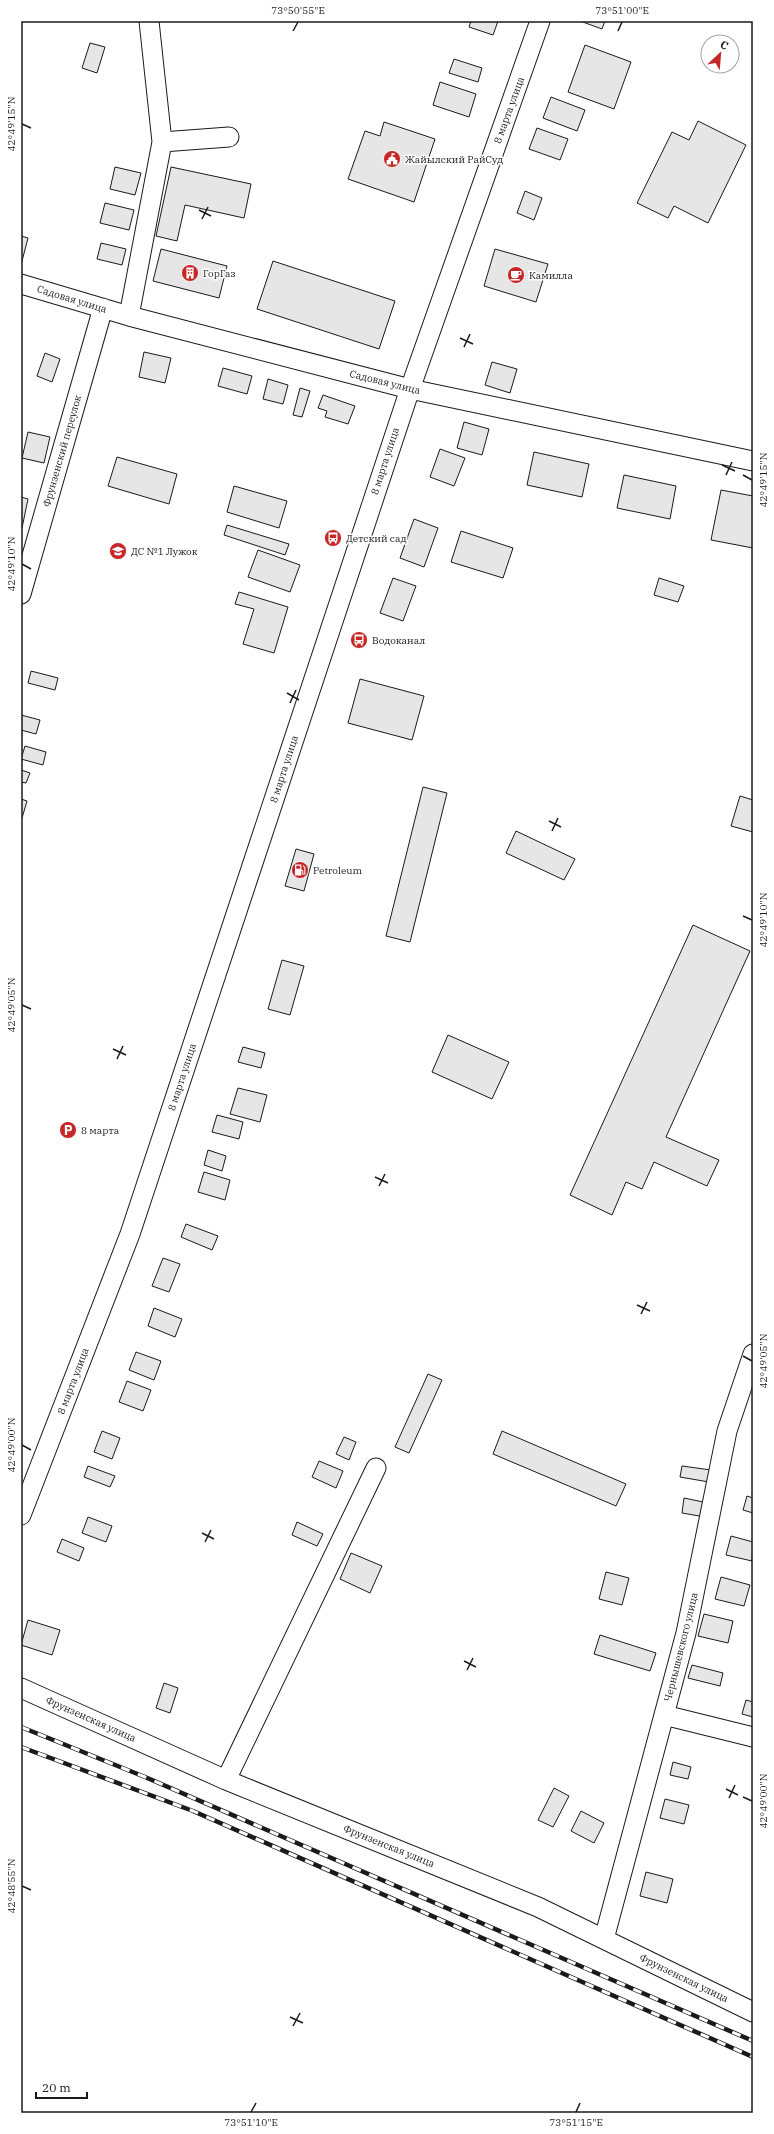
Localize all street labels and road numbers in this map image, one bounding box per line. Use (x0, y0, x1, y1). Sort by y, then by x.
street label: 8 марта улица (491, 74, 527, 145)
street label: Садовая улица (35, 282, 109, 316)
street label: Садовая улица (348, 367, 422, 397)
street label: Фрунзенский переулок (40, 393, 84, 508)
street label: 8 марта улица (368, 425, 402, 496)
street label: 8 марта улица (267, 733, 301, 804)
street label: 8 марта улица (165, 1041, 199, 1112)
street label: 8 марта улица (54, 1345, 92, 1416)
street label: Чернышевского улица (661, 1591, 701, 1703)
street label: Фрунзенская улица (44, 1693, 139, 1745)
street label: Фрунзенская улица (341, 1822, 437, 1870)
street label: Фрунзенская улица (637, 1951, 731, 2005)

